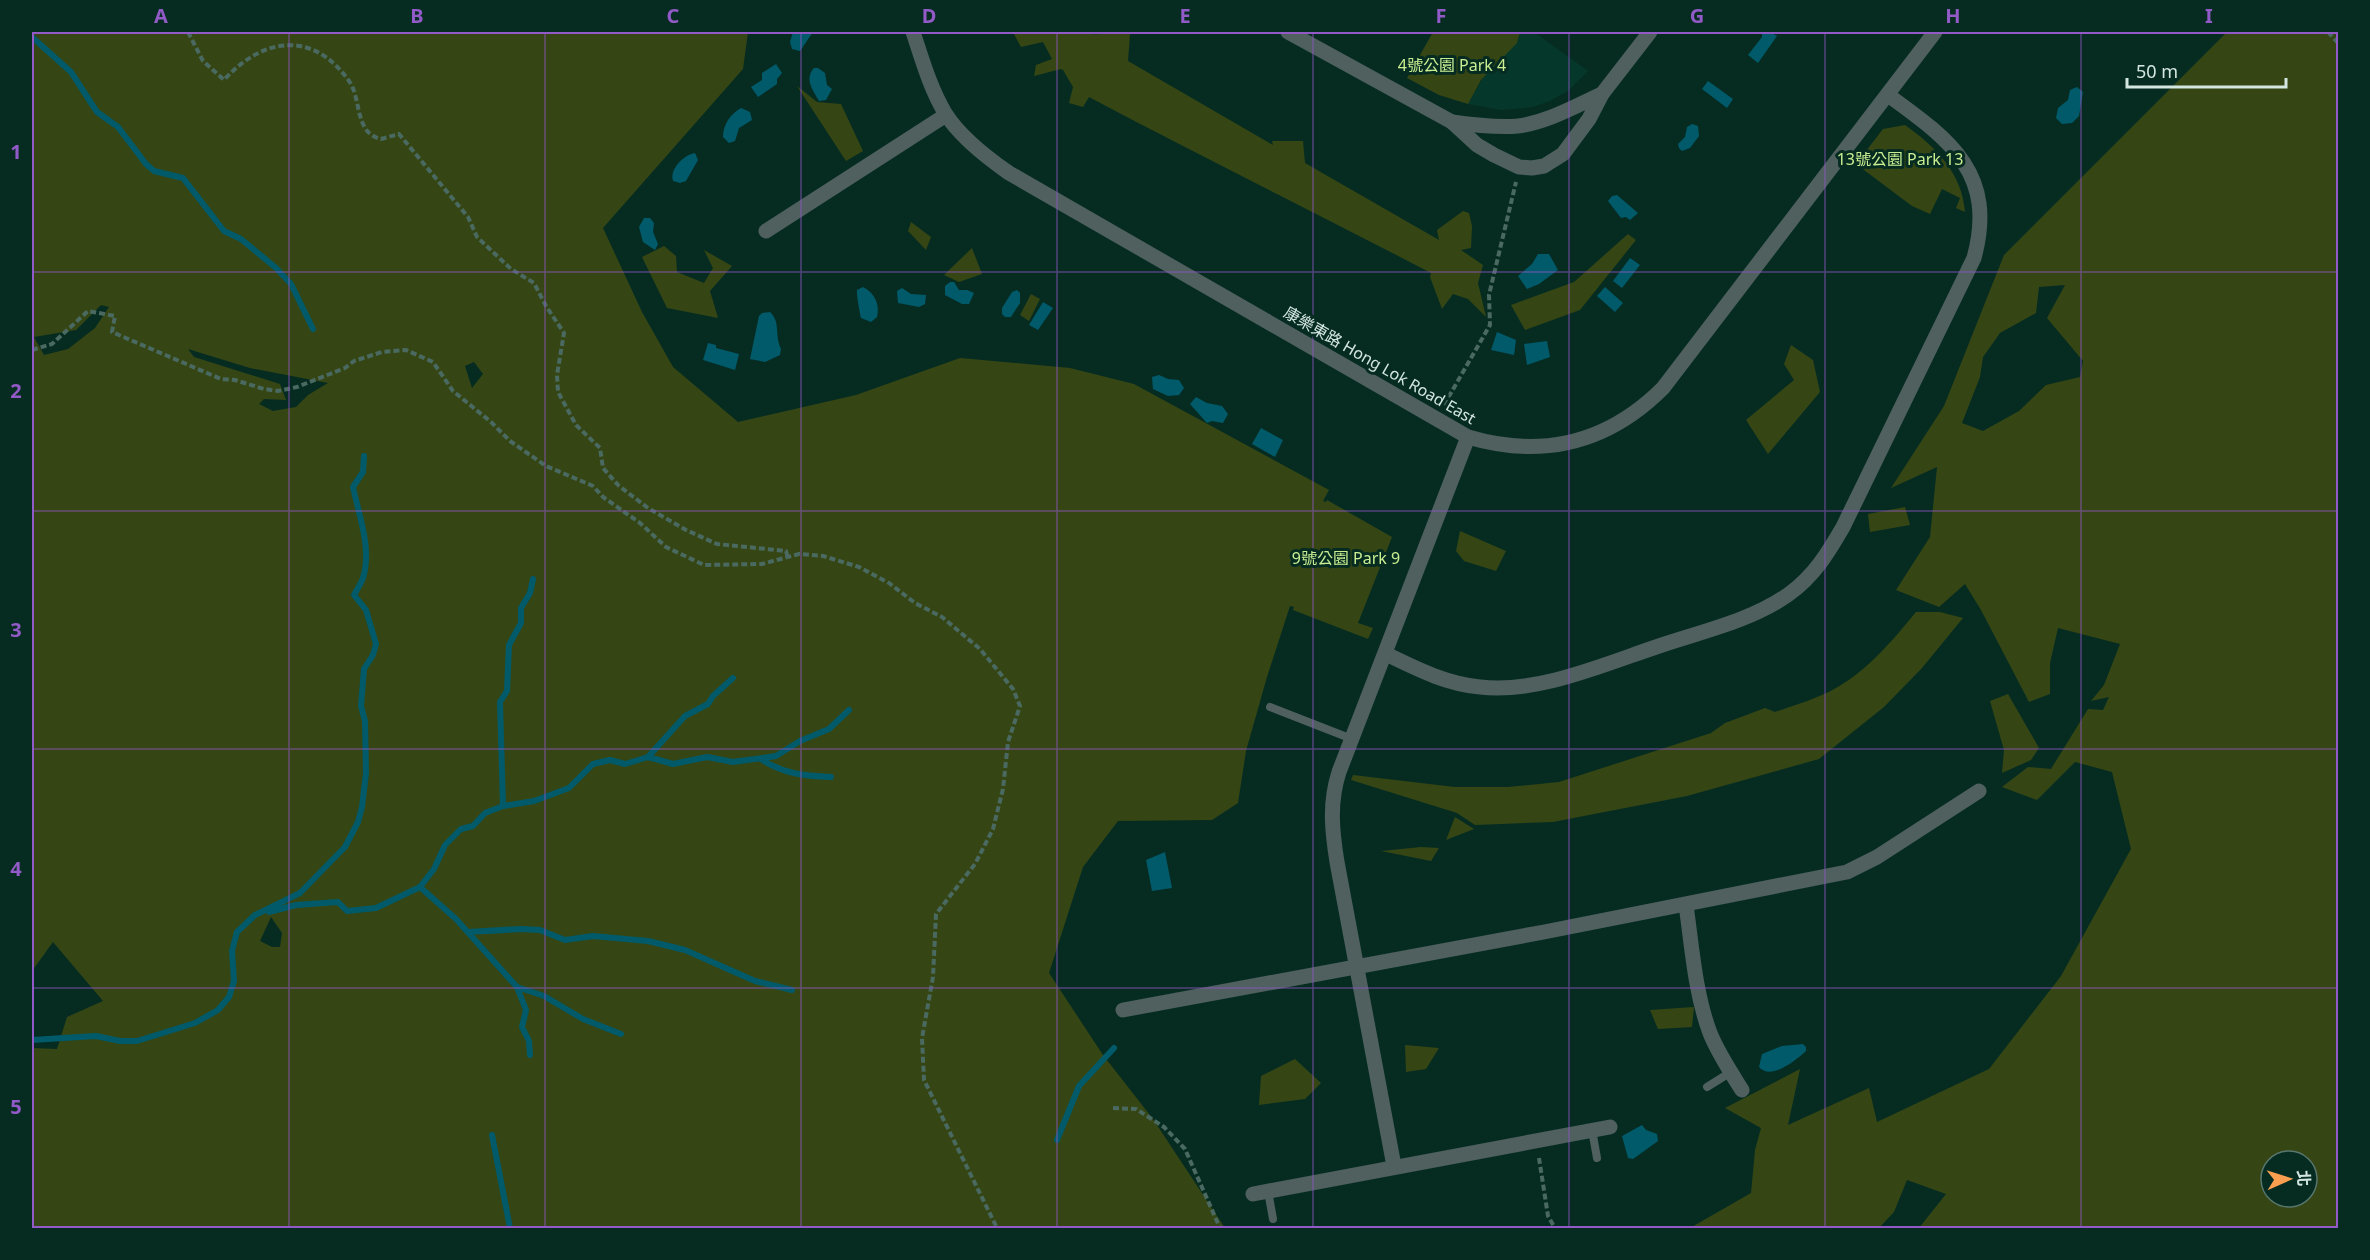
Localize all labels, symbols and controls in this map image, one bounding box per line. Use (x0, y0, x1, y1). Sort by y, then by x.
text: A (154, 2, 168, 29)
text: B (410, 2, 424, 29)
text: C (667, 2, 680, 29)
text: D (922, 2, 936, 29)
text: E (1179, 2, 1191, 29)
text: F (1436, 2, 1446, 29)
text: G (1690, 2, 1704, 29)
text: H (1945, 2, 1961, 29)
text: I (2205, 2, 2213, 29)
scale bar (2127, 51, 2286, 89)
park label: 4號公園 Park 4 (1398, 54, 1506, 76)
text: 50 m (2136, 59, 2178, 83)
text: 1 (10, 138, 22, 165)
park label: 13號公園 Park 13 (1837, 148, 1963, 170)
street label: 康樂東路 Hong Lok Road East (1280, 301, 1480, 429)
text: 2 (10, 377, 22, 404)
park label: 9號公園 Park 9 (1292, 547, 1400, 569)
text: 3 (10, 616, 22, 643)
text: 4 (10, 855, 22, 882)
text: 5 (10, 1093, 22, 1120)
north arrow (2259, 1149, 2319, 1209)
text: 北 (2293, 1170, 2315, 1187)

